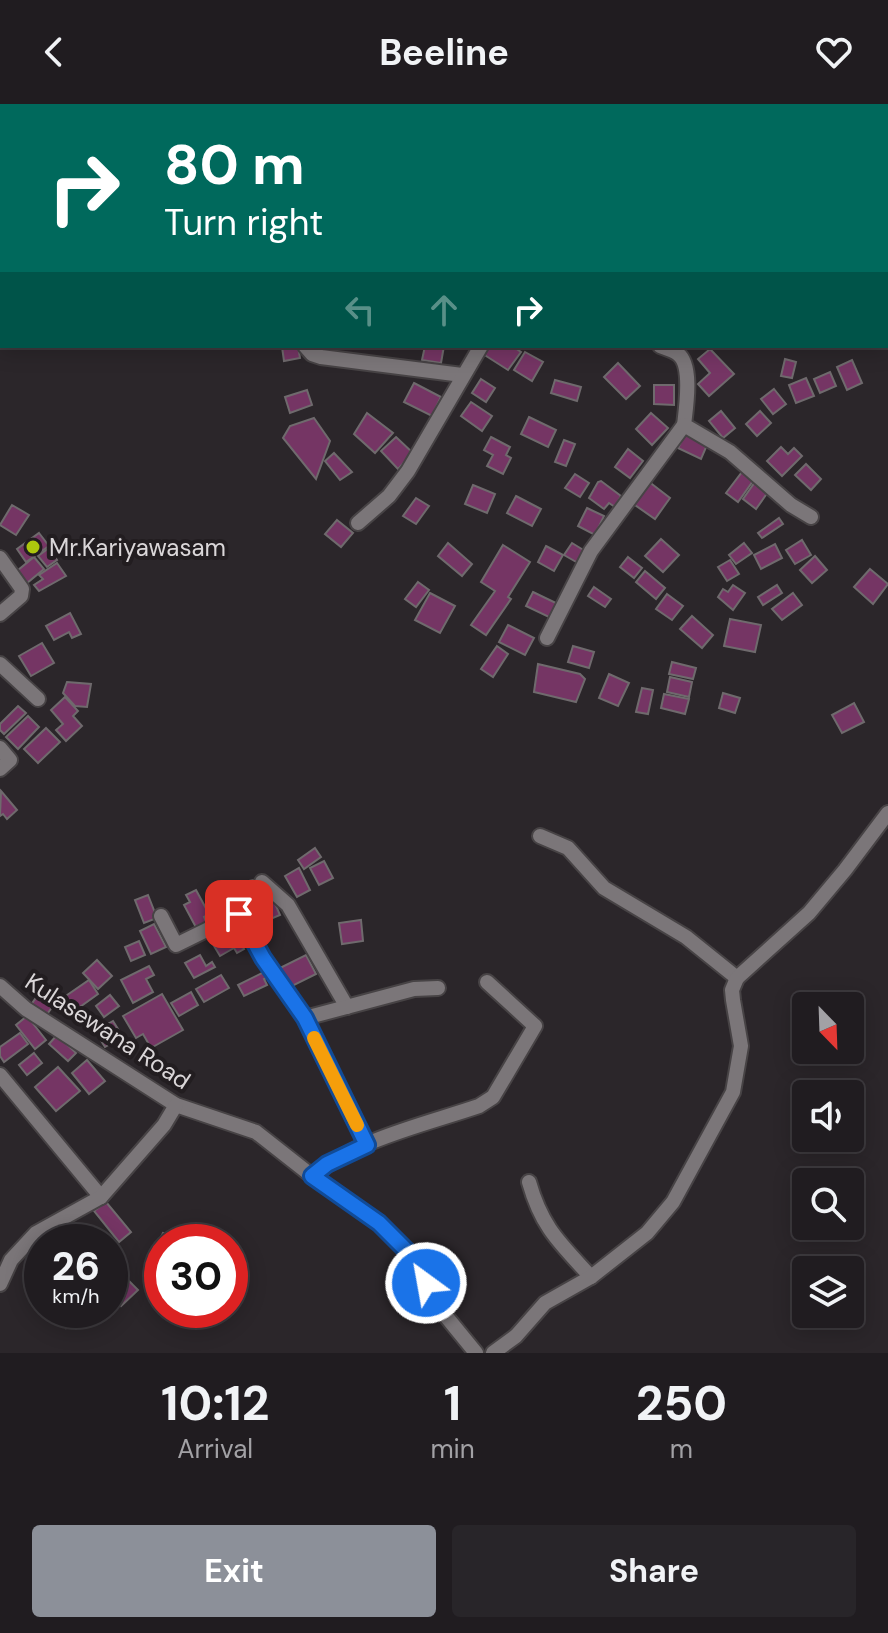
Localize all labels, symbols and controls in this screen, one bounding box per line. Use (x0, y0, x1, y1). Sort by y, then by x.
text: Beeline (379, 29, 509, 76)
icon: back (32, 30, 76, 74)
icon: heart (812, 30, 856, 74)
text: 80 m (164, 128, 305, 201)
icon: right (32, 136, 136, 240)
text: Turn right (164, 199, 323, 246)
icon: left (338, 288, 382, 332)
icon: ahead (422, 288, 466, 332)
icon: right (506, 288, 550, 332)
place label: Mr.Kariyawasam (49, 532, 226, 563)
marker: Mr.Kariyawasam (24, 538, 42, 556)
pin (205, 880, 273, 948)
icon: arrive (217, 892, 261, 936)
street label: Kulasewana Road (19, 966, 197, 1096)
north arrow (792, 992, 864, 1064)
map controls (792, 992, 864, 1328)
button: sound (792, 1080, 864, 1152)
button: search (792, 1168, 864, 1240)
speed limit sign: 30 (144, 1224, 248, 1328)
text: 26 (52, 1240, 100, 1292)
position arrow (384, 1241, 468, 1325)
button: layers (792, 1256, 864, 1328)
text: km/h (52, 1283, 100, 1309)
text: 10:12 (161, 1372, 270, 1435)
text: 1 (444, 1372, 461, 1435)
text: 250 (636, 1372, 727, 1435)
text: Arrival (177, 1432, 253, 1466)
text: min (430, 1432, 475, 1466)
text: m (670, 1432, 693, 1466)
button: Exit (32, 1525, 436, 1617)
button: Share (452, 1525, 856, 1617)

